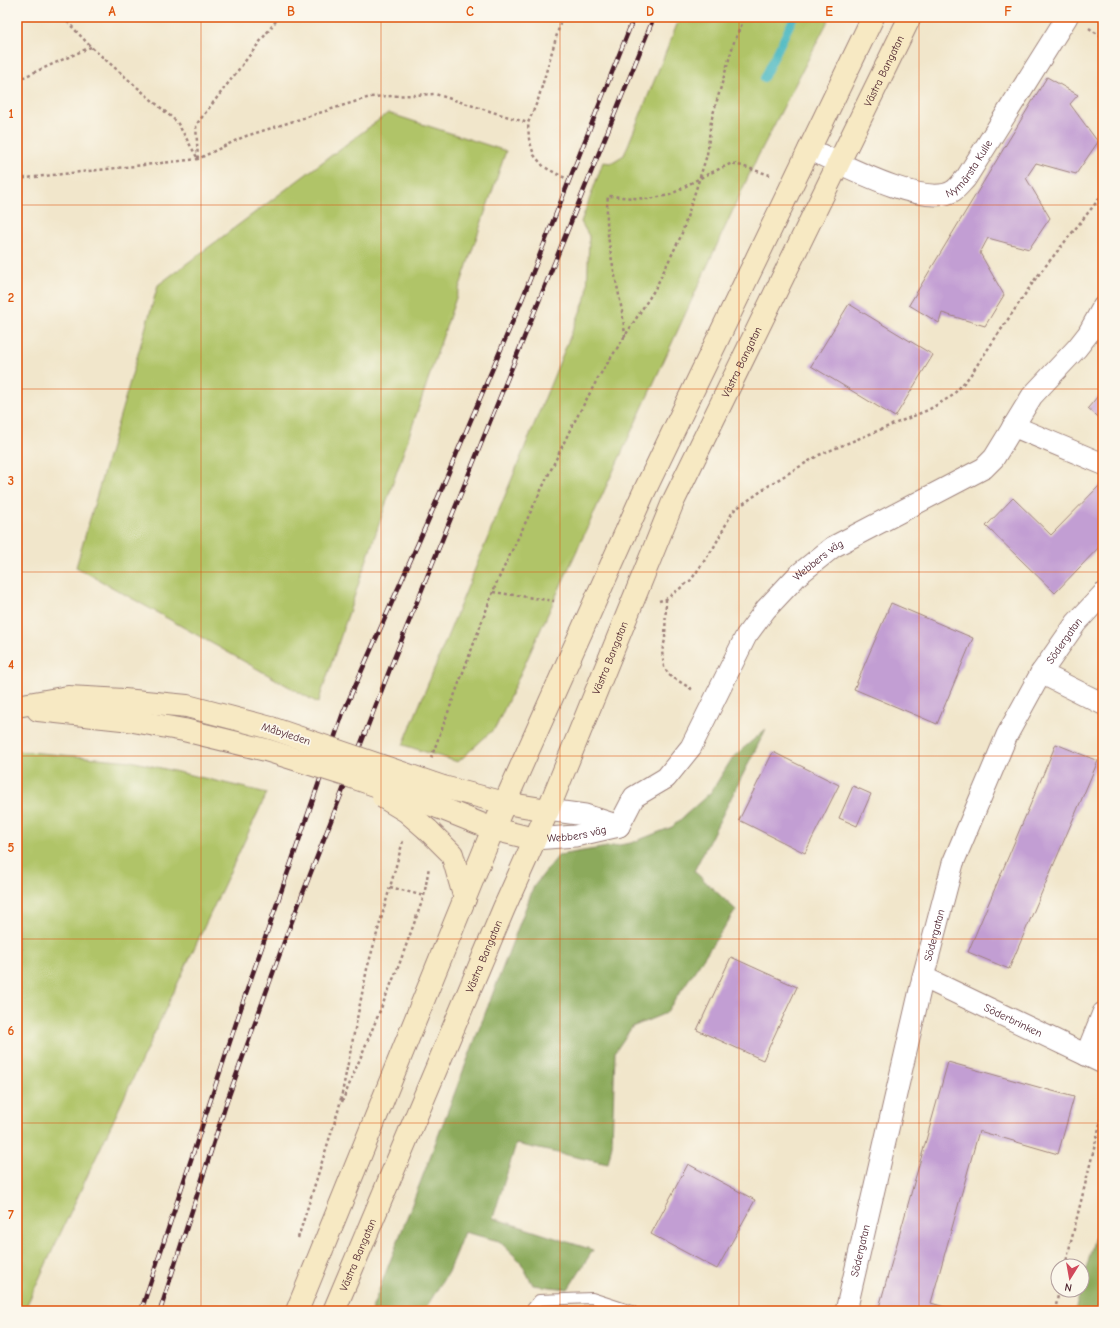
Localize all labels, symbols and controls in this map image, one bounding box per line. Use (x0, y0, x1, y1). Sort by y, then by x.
text: A (108, 4, 116, 19)
text: B (287, 4, 295, 19)
text: C (466, 4, 474, 19)
text: D (646, 4, 654, 19)
text: E (825, 4, 833, 19)
text: F (1004, 4, 1012, 19)
street label: Västra Bangatan (861, 33, 907, 109)
text: 1 (8, 106, 14, 121)
street label: Nymärsta Kulle (944, 137, 995, 200)
text: 2 (8, 290, 14, 305)
street label: Västra Bangatan (719, 324, 764, 400)
text: 3 (8, 473, 14, 488)
street label: Webbers väg (790, 536, 845, 583)
street label: Södergatan (1043, 615, 1084, 666)
street label: Västra Bangatan (589, 620, 630, 696)
text: 4 (8, 657, 14, 672)
street label: Måbyleden (260, 720, 312, 748)
street label: Webbers väg (546, 823, 608, 845)
text: 5 (8, 840, 15, 855)
street label: Södergatan (921, 908, 947, 963)
street label: Västra Bangatan (463, 918, 505, 995)
street label: Söderbrinken (982, 1001, 1045, 1040)
text: 6 (8, 1023, 15, 1038)
text: 7 (8, 1207, 14, 1222)
street label: Västra Bangatan (337, 1217, 379, 1293)
street label: Södergatan (848, 1223, 872, 1278)
north arrow (1050, 1258, 1090, 1298)
text: N (1063, 1280, 1073, 1294)

